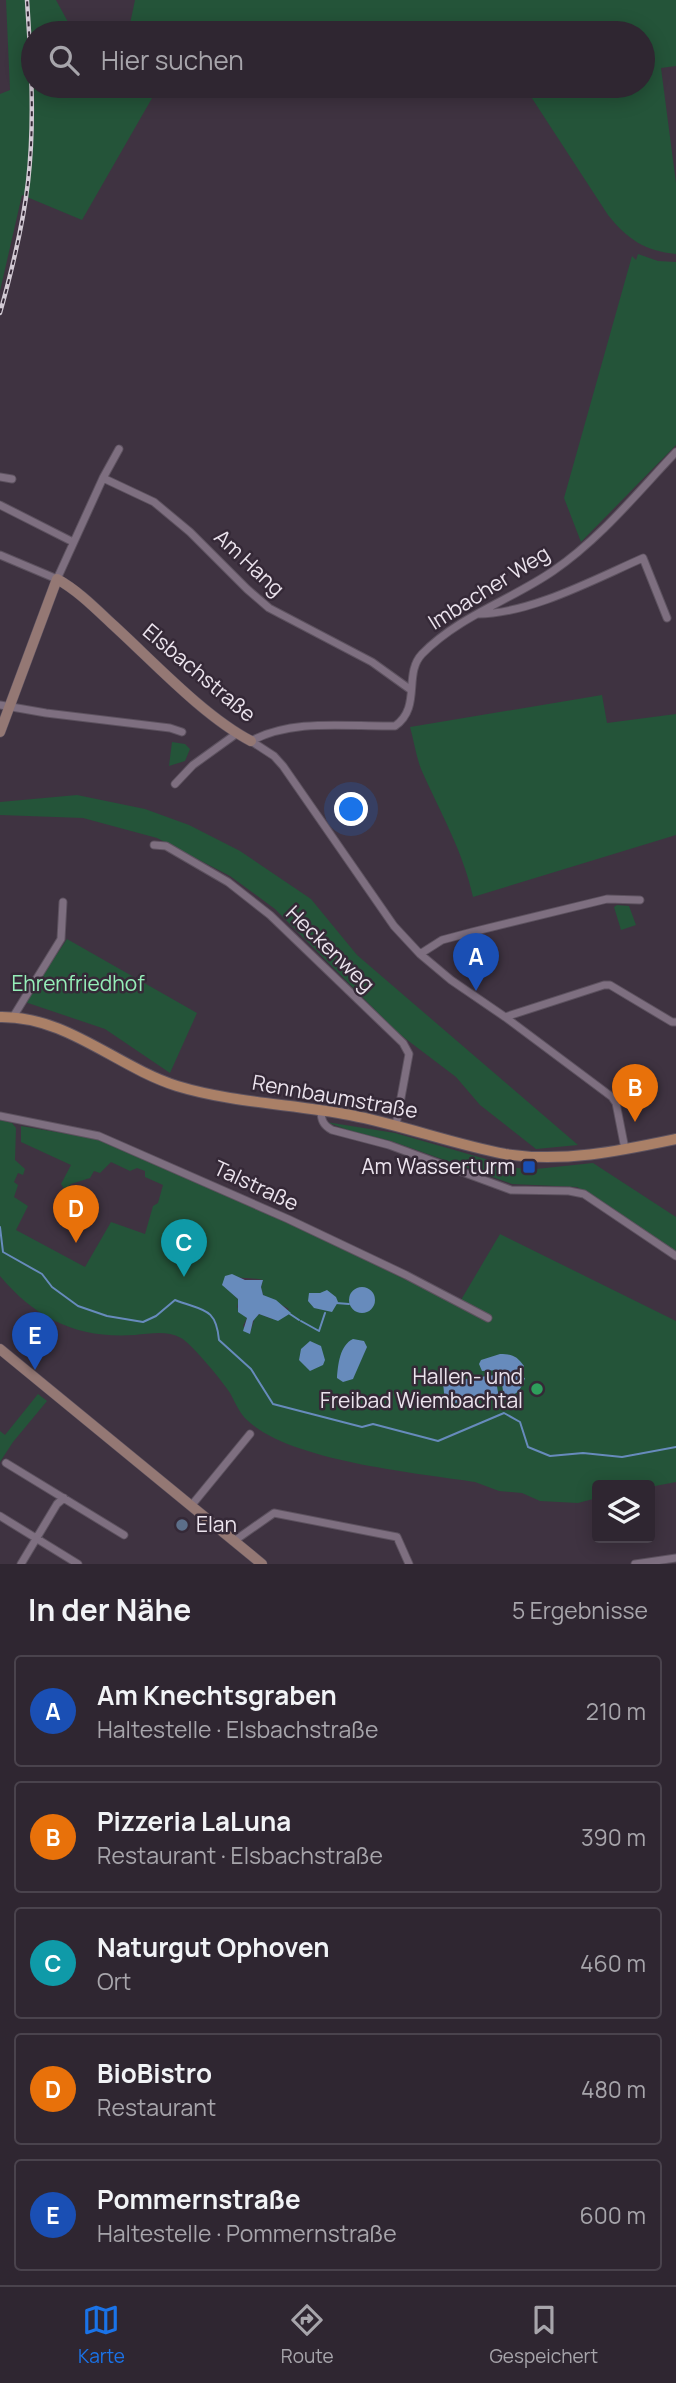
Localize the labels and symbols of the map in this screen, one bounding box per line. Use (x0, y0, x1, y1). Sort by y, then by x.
street label: Am Hang (209, 523, 291, 602)
street label: Imbacher Weg (423, 539, 554, 636)
street label: Elsbachstraße (137, 617, 262, 728)
your location (334, 792, 368, 826)
street label: Heckenweg (280, 899, 381, 998)
pin: A (453, 933, 499, 991)
park label: Ehrenfriedhof (11, 969, 145, 997)
pin: B (612, 1064, 658, 1122)
street label: Rennbaumstraße (250, 1068, 420, 1124)
place label: Am Wasserturm (361, 1152, 515, 1180)
street label: Talstraße (209, 1153, 303, 1217)
marker: Am Wasserturm (521, 1159, 537, 1175)
pin: D (53, 1185, 99, 1243)
pin: C (161, 1219, 207, 1277)
pin: E (12, 1312, 58, 1370)
place label: Hallen- und Freibad Wiembachtal (320, 1362, 523, 1414)
marker: Hallen- und Freibad Wiembachtal (529, 1381, 545, 1397)
place label: Elan (196, 1510, 237, 1538)
marker: Elan (174, 1517, 190, 1533)

